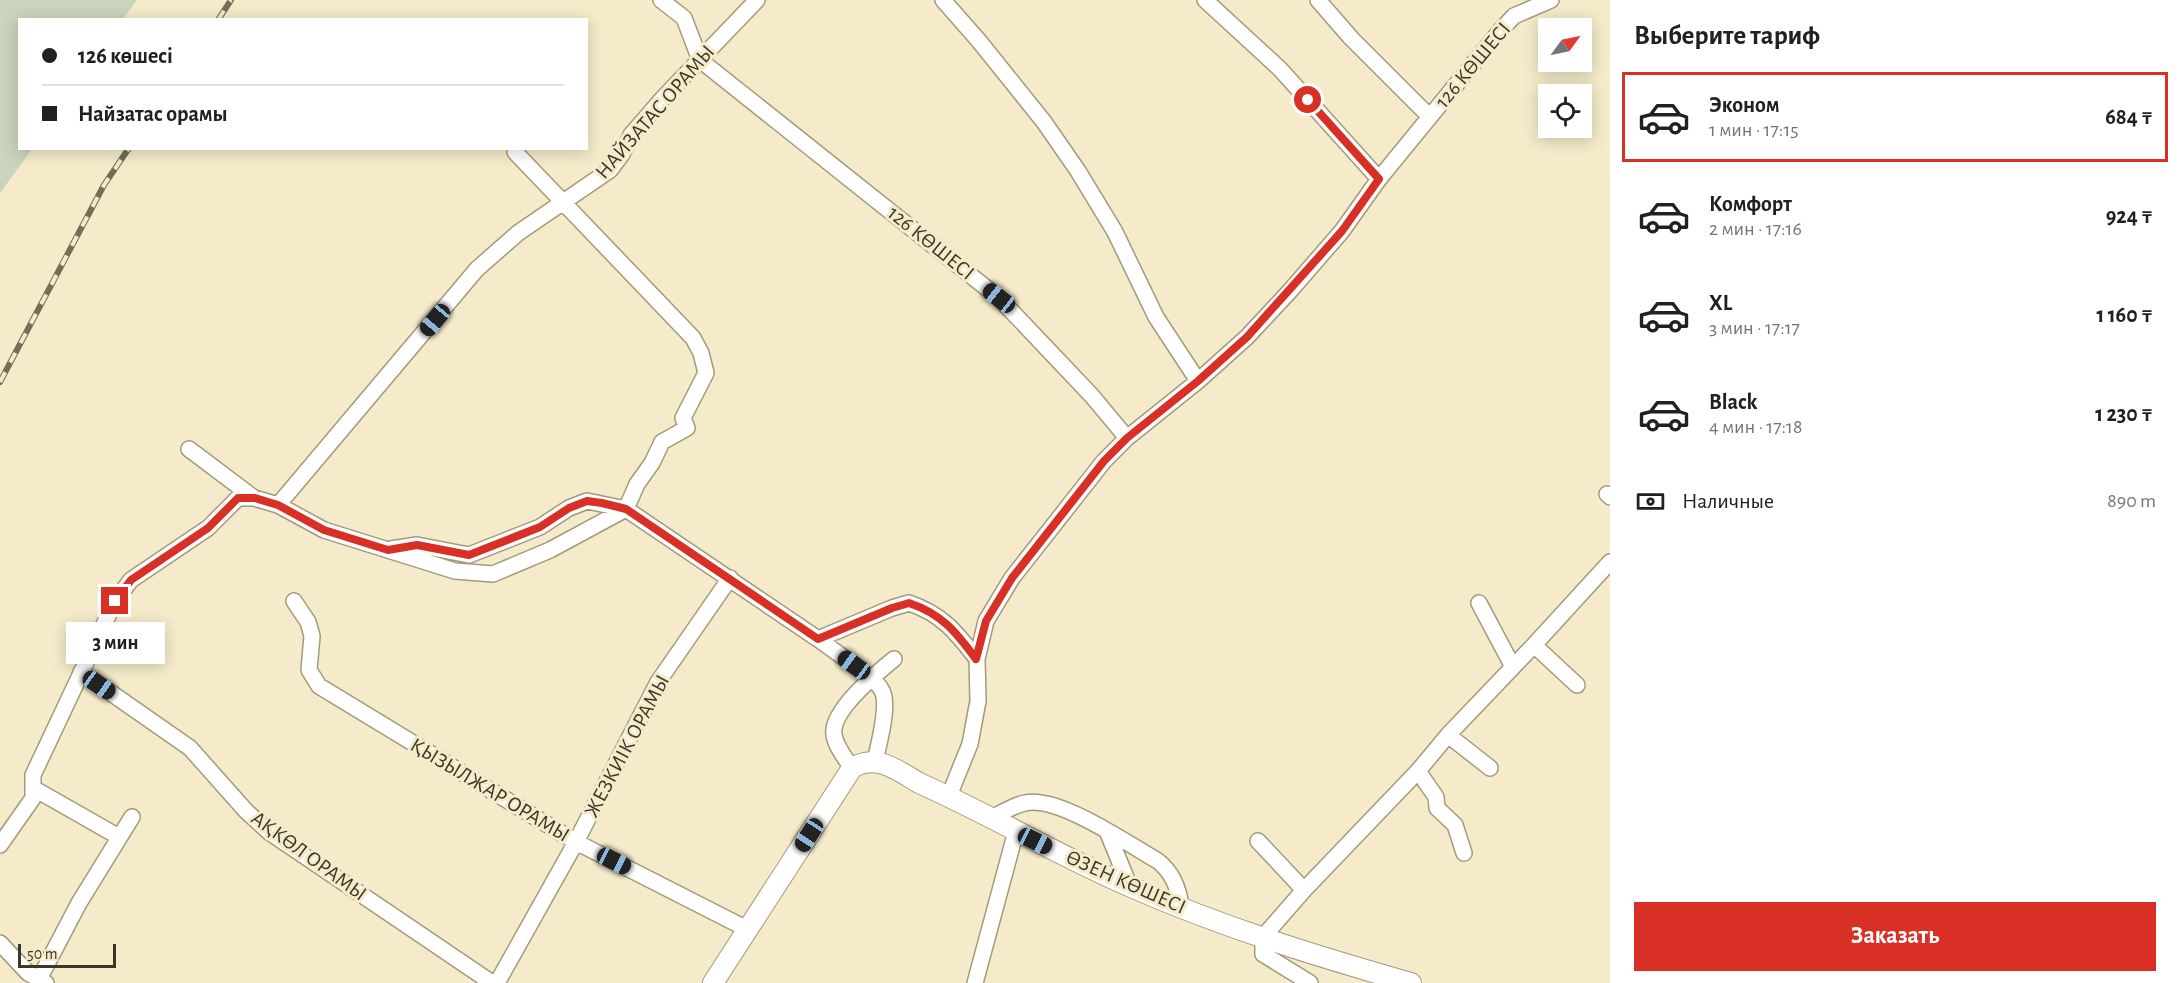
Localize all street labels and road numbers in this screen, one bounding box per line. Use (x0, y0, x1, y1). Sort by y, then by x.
street label: 126 КӨШЕСІ (1431, 18, 1515, 112)
street label: НАЙЗАТАС ОРАМЫ (591, 40, 719, 183)
street label: 126 КӨШЕСІ (884, 202, 978, 284)
street label: ЖЕЗКИІК ОРАМЫ (581, 671, 673, 821)
street label: ҚЫЗЫЛЖАР ОРАМЫ (407, 734, 573, 846)
street label: АҚКӨЛ ОРАМЫ (248, 807, 370, 905)
street label: ӨЗЕН КӨШЕСІ (1063, 846, 1189, 918)

